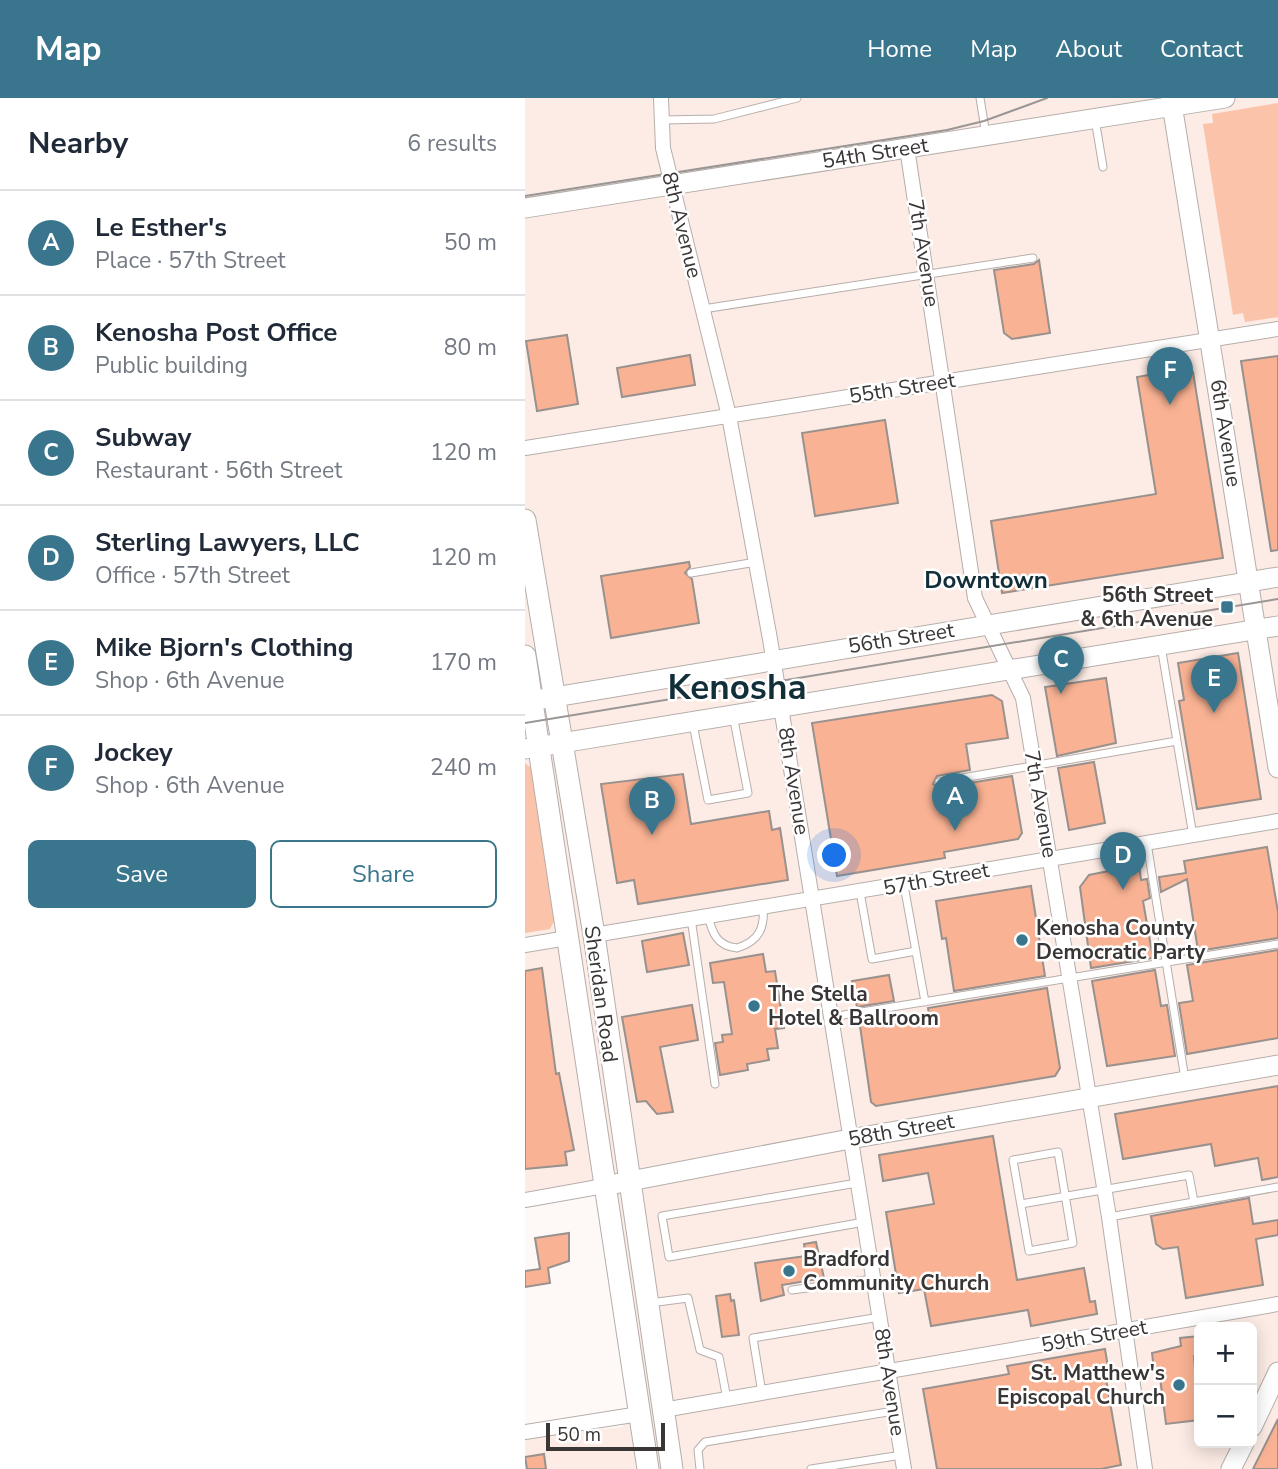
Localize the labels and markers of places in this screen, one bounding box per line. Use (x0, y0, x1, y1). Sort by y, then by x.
pin: F (1147, 347, 1193, 405)
place label: 56th Street & 6th Avenue (1080, 581, 1214, 633)
marker: 56th Street & 6th Avenue (1219, 599, 1235, 615)
pin: C (1038, 636, 1084, 694)
pin: E (1191, 655, 1237, 713)
pin: A (932, 773, 978, 831)
pin: B (629, 777, 675, 835)
pin: D (1100, 832, 1146, 890)
place label: Kenosha County Democratic Party (1036, 914, 1206, 966)
marker: Kenosha County Democratic Party (1014, 932, 1030, 948)
place label: The Stella Hotel & Ballroom (768, 980, 939, 1032)
marker: The Stella Hotel & Ballroom (746, 998, 762, 1014)
place label: Bradford Community Church (803, 1245, 989, 1297)
marker: Bradford Community Church (781, 1263, 797, 1279)
place label: St. Matthew's Episcopal Church (997, 1359, 1165, 1411)
marker: St. Matthew's Episcopal Church (1171, 1377, 1187, 1393)

